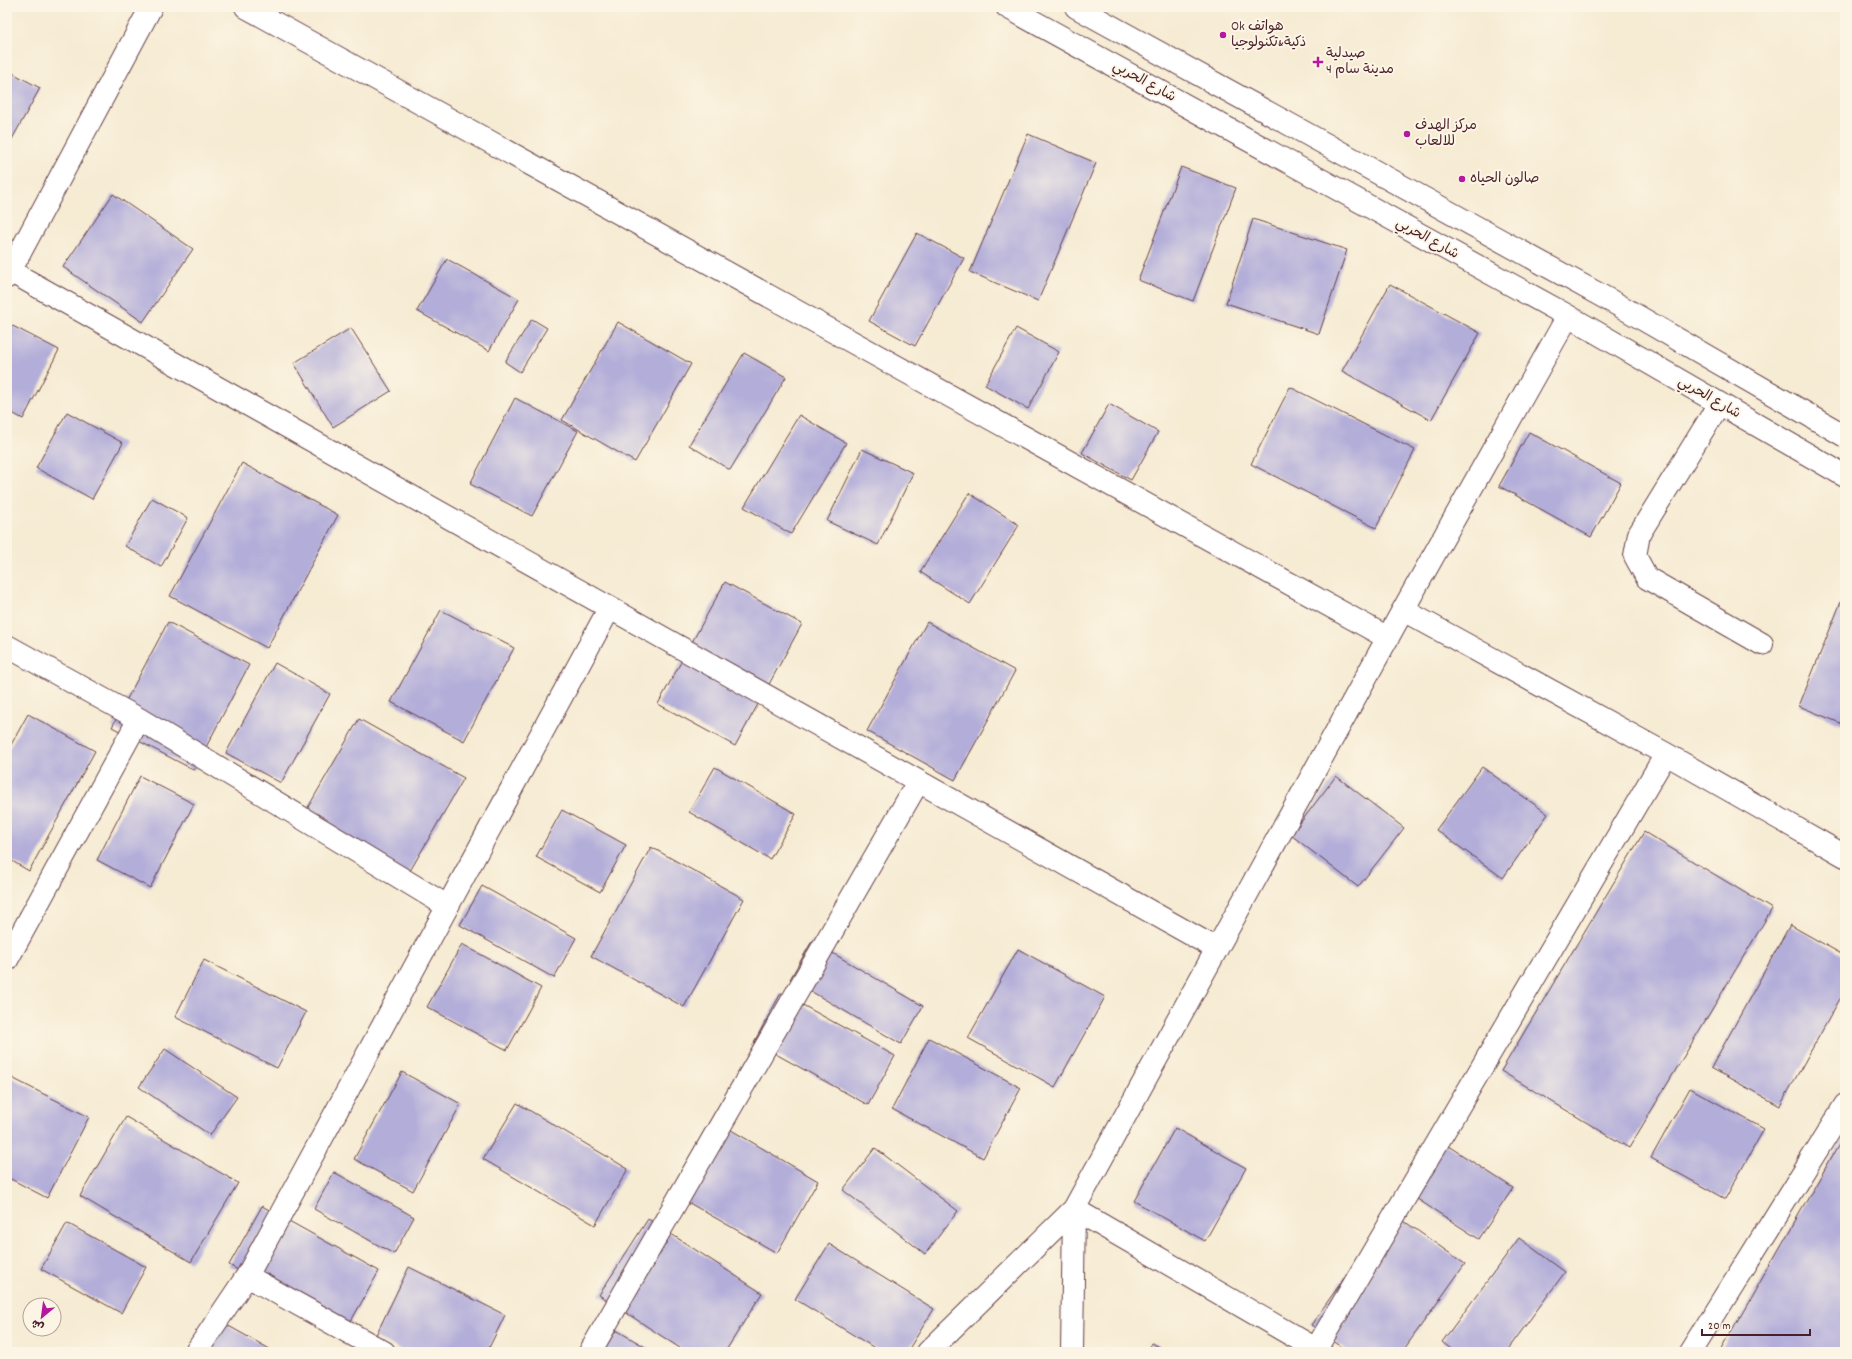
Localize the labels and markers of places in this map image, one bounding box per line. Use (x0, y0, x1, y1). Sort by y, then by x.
place label: Ok هواتف ذكية&تكنولوجيا (1231, 17, 1306, 53)
marker: Ok هواتف ذكية&تكنولوجيا (1218, 30, 1228, 40)
place label: صيدلية مدينة سام 4 (1326, 44, 1394, 80)
marker: صيدلية مدينة سام 4 (1313, 57, 1323, 67)
place label: مركز الهدف للالعاب (1415, 116, 1477, 152)
marker: مركز الهدف للالعاب (1402, 129, 1412, 139)
place label: صالون الحياه (1470, 169, 1539, 189)
marker: صالون الحياه (1457, 174, 1467, 184)

